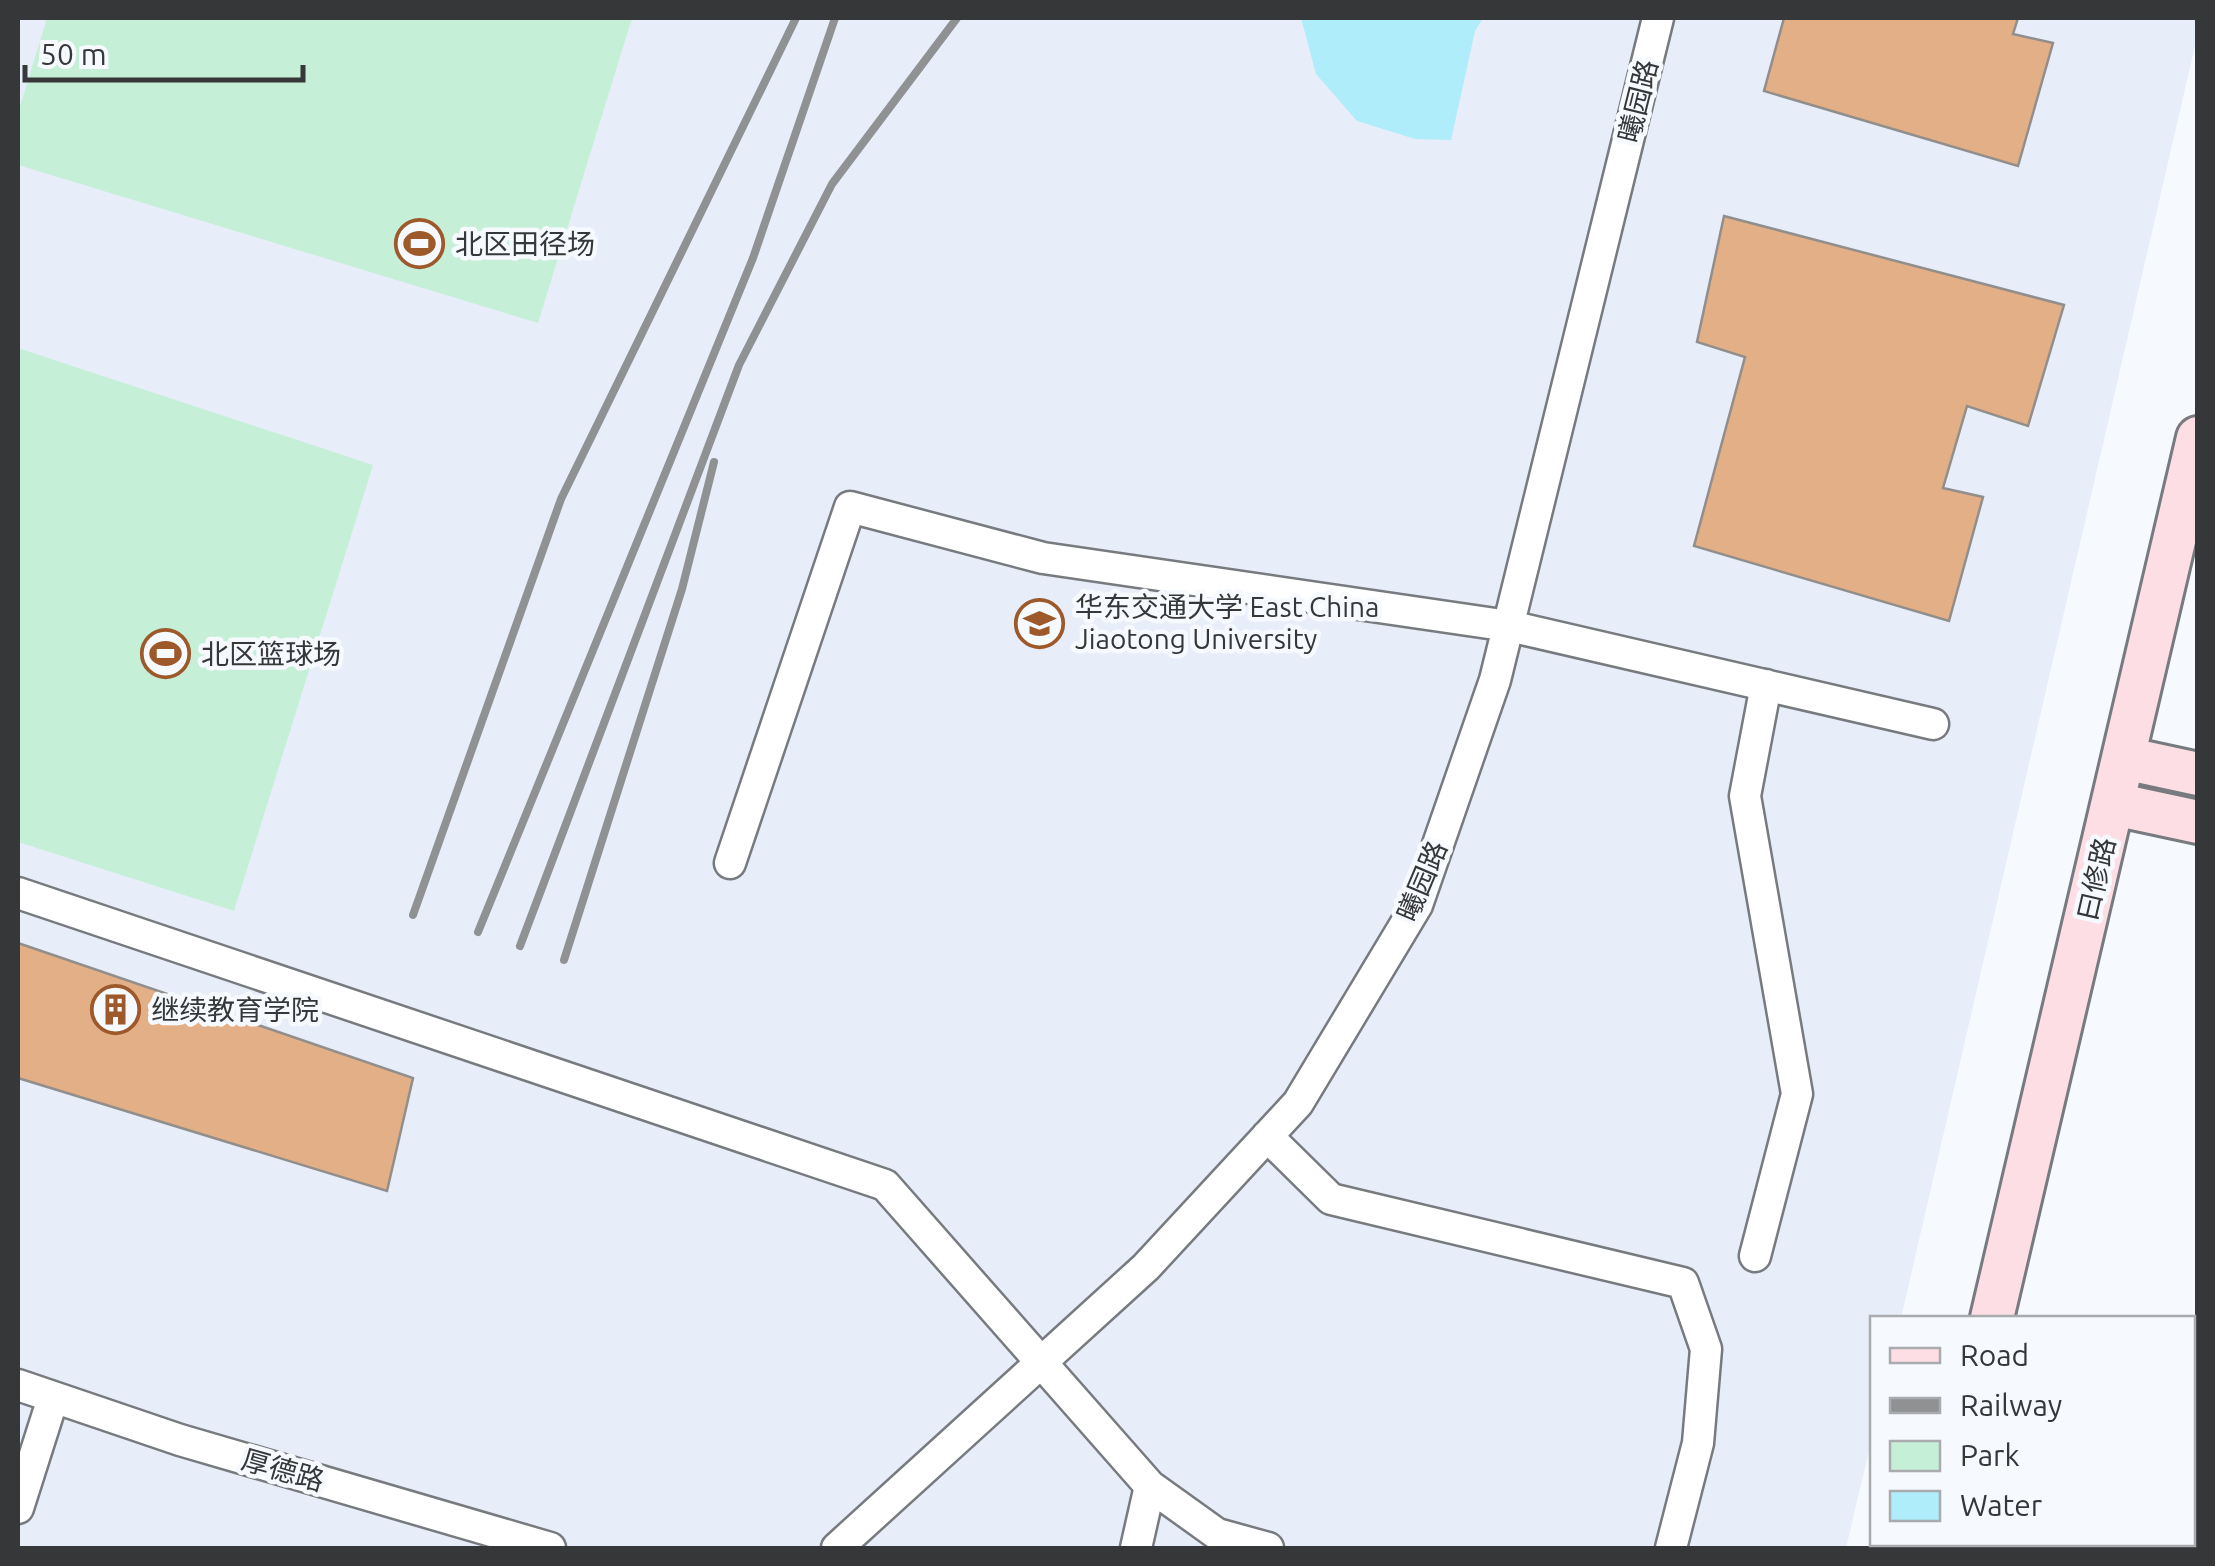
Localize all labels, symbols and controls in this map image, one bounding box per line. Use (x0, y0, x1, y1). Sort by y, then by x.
scale bar (25, 20, 302, 82)
text: 50 m (40, 37, 107, 71)
street label: 曦园路 (1612, 56, 1663, 145)
sports icon: 北区田径场 (394, 218, 446, 270)
place label: 北区田径场 (455, 228, 595, 259)
place label: 华东交通大学 East China Jiaotong University (1075, 591, 1379, 654)
school or university icon: 华东交通大学 East China Jiaotong University (1014, 597, 1066, 649)
sports icon: 北区篮球场 (140, 628, 192, 680)
place label: 北区篮球场 (201, 638, 341, 669)
street label: 曰修路 (2071, 834, 2120, 923)
street label: 曦园路 (1391, 836, 1452, 926)
building icon: 继续教育学院 (90, 984, 142, 1036)
place label: 继续教育学院 (151, 994, 319, 1025)
legend (1870, 1316, 2195, 1546)
text: Road (1960, 1338, 2029, 1372)
text: Railway (1960, 1388, 2062, 1422)
text: Park (1960, 1438, 2020, 1472)
street label: 厚德路 (238, 1443, 328, 1496)
text: Water (1960, 1488, 2043, 1522)

